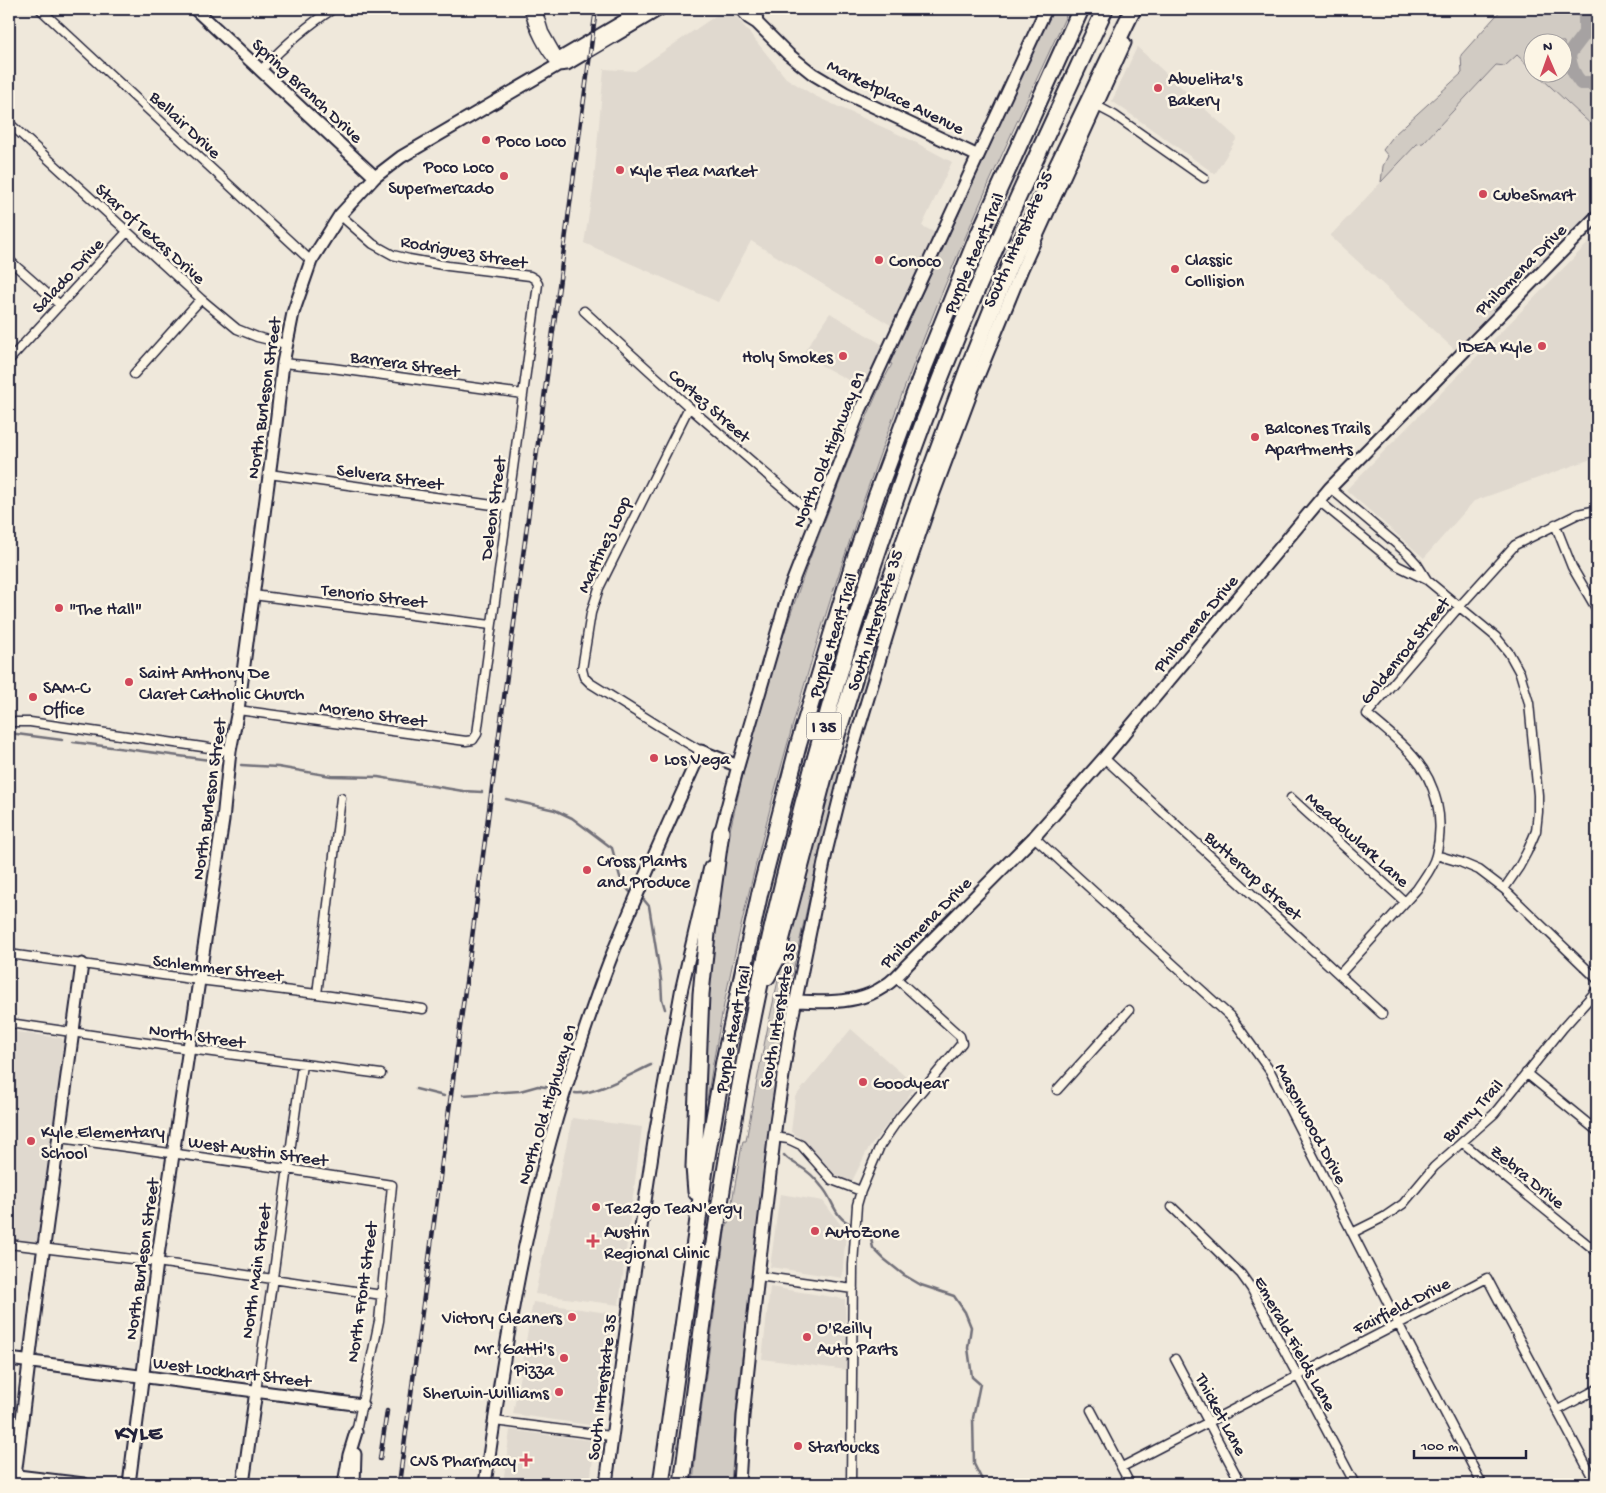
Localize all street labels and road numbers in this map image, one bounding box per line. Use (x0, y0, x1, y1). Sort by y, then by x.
street label: Spring Branch Drive (246, 35, 367, 149)
street label: Marketplace Avenue (823, 56, 968, 141)
street label: Bellair Drive (143, 87, 225, 165)
street label: South Interstate 35 (980, 169, 1059, 311)
street label: Star of Texas Drive (90, 180, 209, 290)
street label: Purple Heart Trail (940, 190, 1010, 319)
street label: Philomena Drive (1471, 220, 1572, 322)
street label: Rodriguez Street (399, 232, 530, 275)
street label: Salado Drive (29, 234, 110, 319)
street label: North Burleson Street (244, 315, 287, 480)
street label: Barrera Street (348, 347, 462, 384)
street label: Cortez Street (663, 365, 755, 449)
street label: North Old Highway 81 (789, 369, 871, 531)
street label: Deleon Street (477, 454, 512, 563)
street label: Selvera Street (335, 461, 446, 497)
street label: Martinez Loop (574, 493, 637, 597)
street label: South Interstate 35 (844, 548, 909, 694)
street label: Purple Heart Trail (805, 571, 863, 702)
street label: Philomena Drive (1149, 571, 1244, 678)
street label: Tenorio Street (319, 580, 429, 615)
street label: Goldenrod Street (1356, 593, 1457, 709)
street label: Moreno Street (318, 698, 429, 734)
road number: I 35 (806, 712, 842, 739)
street label: North Burleson Street (189, 716, 232, 881)
street label: Meadowlark Lane (1300, 789, 1413, 894)
street label: Buttercup Street (1199, 827, 1307, 927)
street label: Philomena Drive (876, 873, 977, 975)
street label: South Interstate 35 (756, 941, 803, 1090)
street label: Schlemmer Street (151, 951, 286, 988)
street label: Purple Heart Trail (712, 964, 757, 1096)
street label: North Street (147, 1020, 248, 1055)
street label: North Old Highway 81 (514, 1022, 583, 1187)
street label: Masonwood Drive (1269, 1060, 1351, 1189)
street label: Bunny Trail (1438, 1076, 1509, 1148)
street label: West Austin Street (187, 1132, 330, 1173)
street label: Zebra Drive (1485, 1141, 1569, 1215)
street label: North Burleson Street (122, 1176, 165, 1341)
street label: North Main Street (238, 1201, 278, 1340)
street label: North Front Street (343, 1219, 384, 1364)
street label: Emerald Fields Lane (1248, 1273, 1340, 1416)
street label: Fairfield Drive (1349, 1273, 1455, 1341)
street label: South Interstate 35 (584, 1313, 623, 1462)
street label: West Lockhart Street (152, 1353, 313, 1394)
street label: Thicket Lane (1189, 1370, 1251, 1460)

